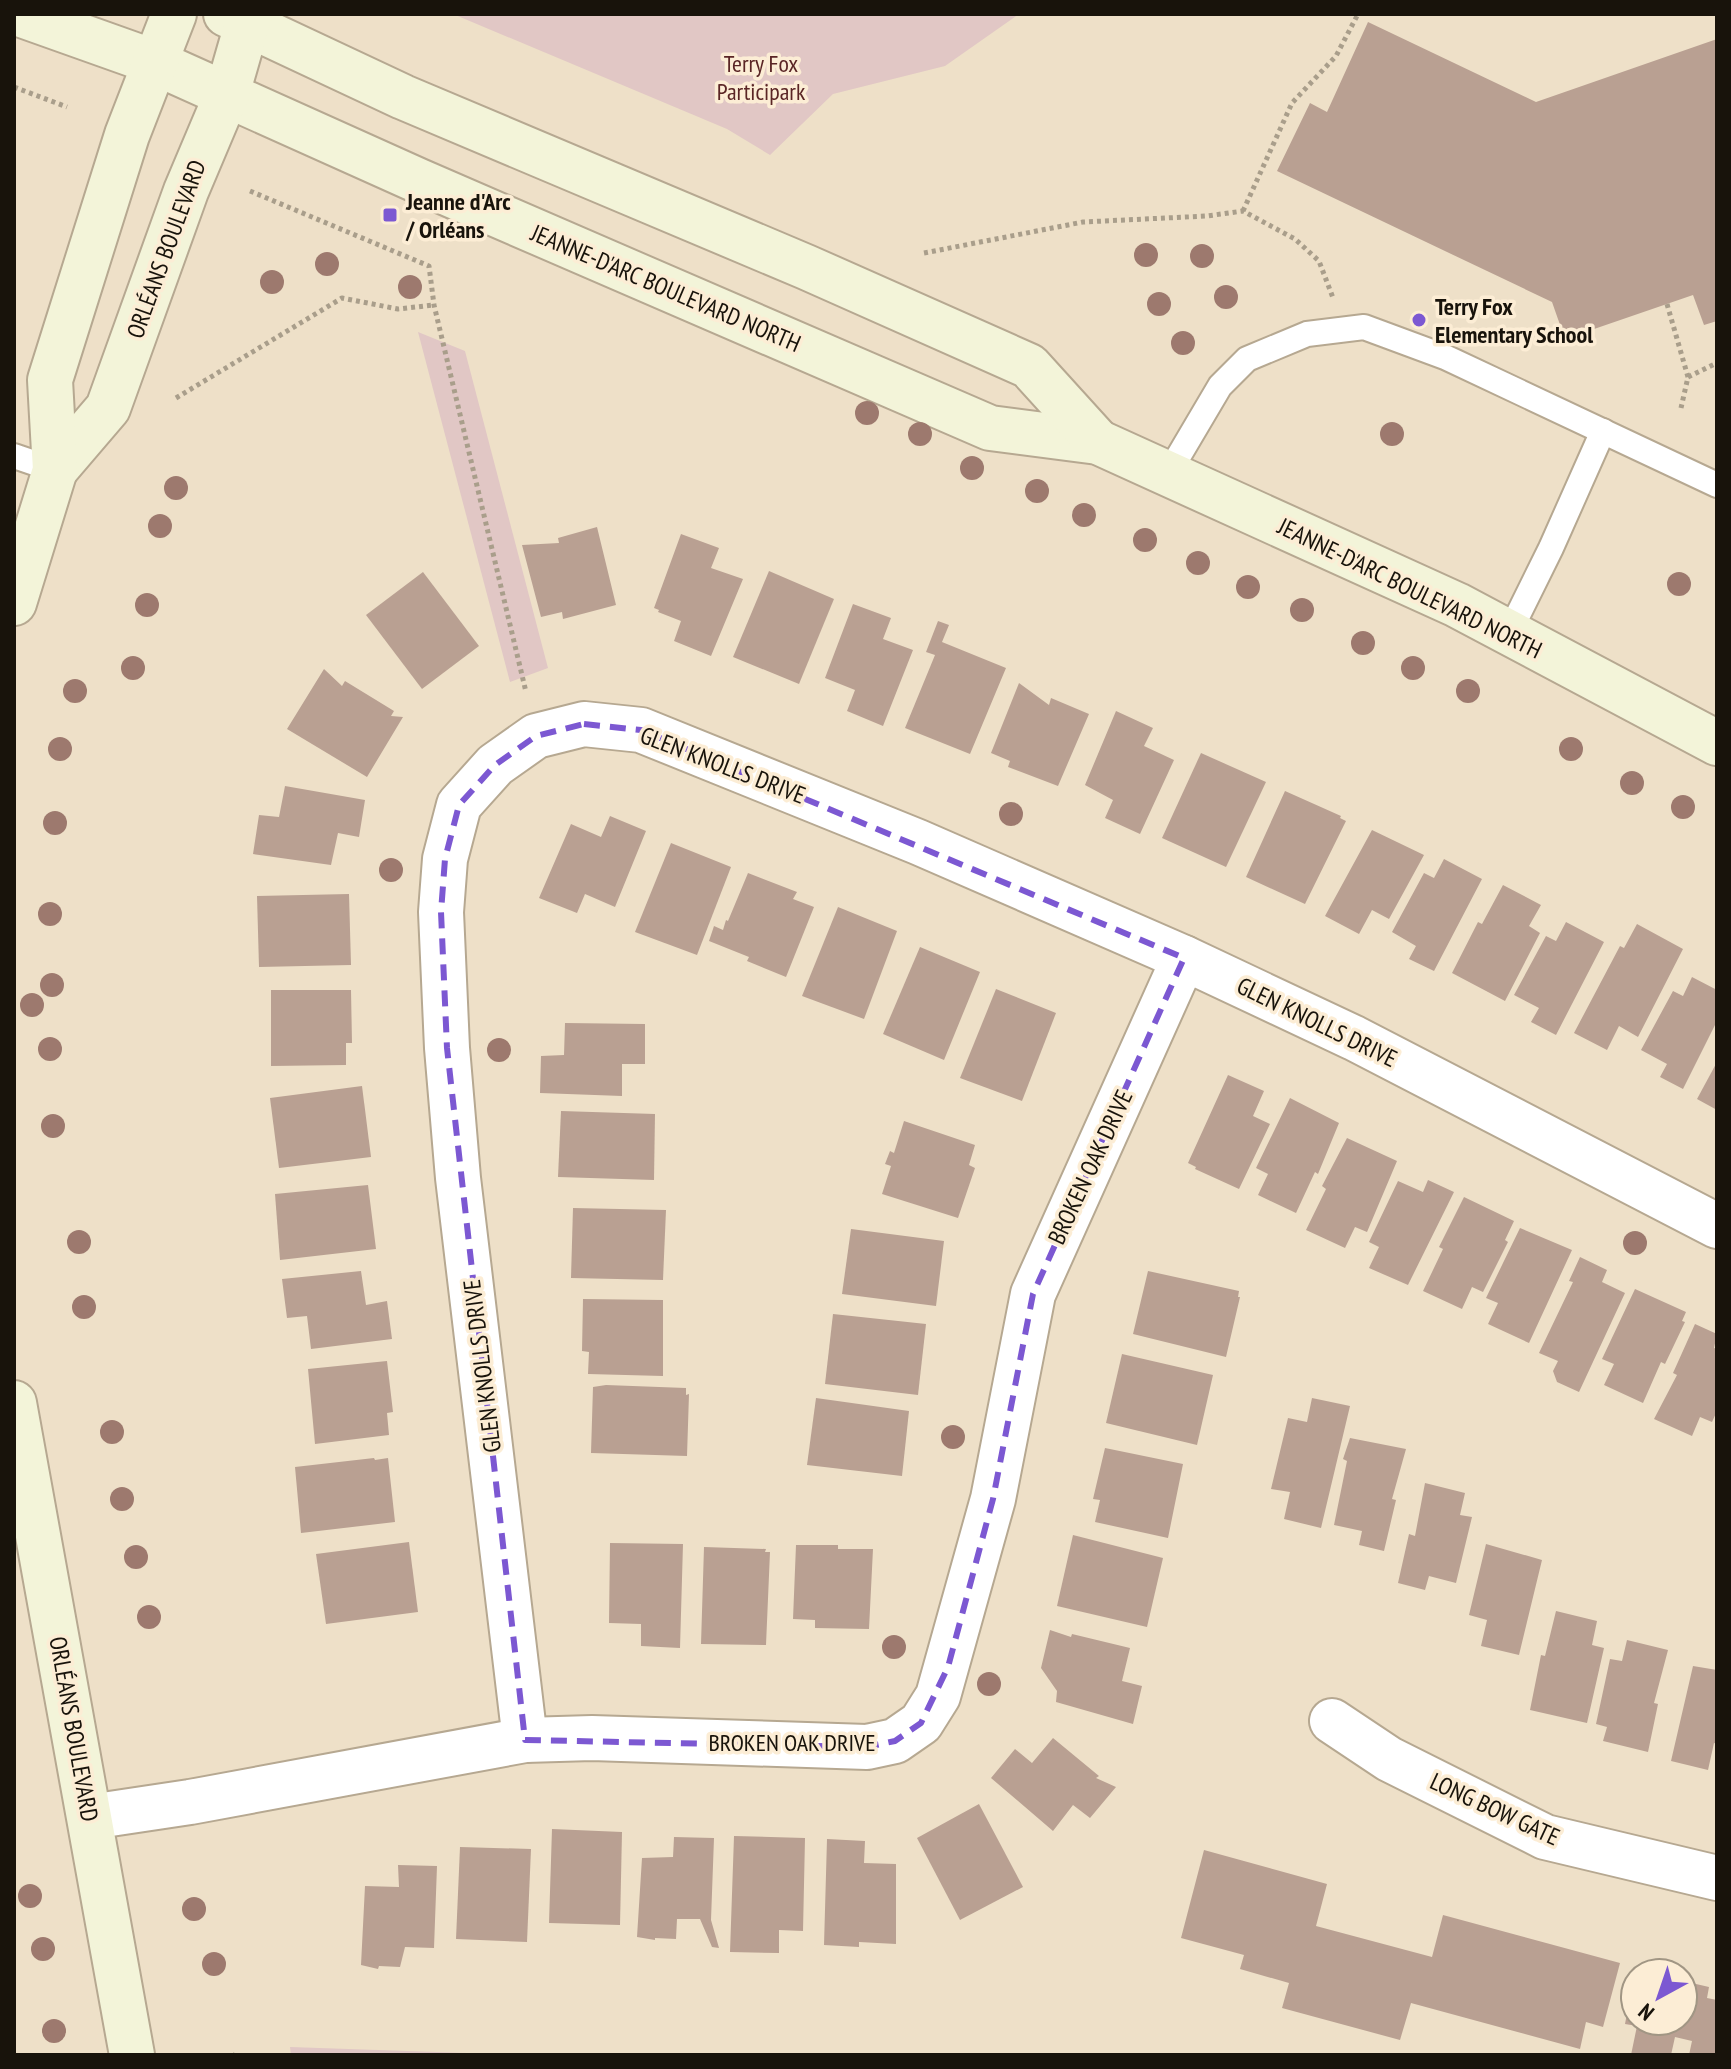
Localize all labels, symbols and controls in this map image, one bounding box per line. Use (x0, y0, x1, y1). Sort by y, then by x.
park label: Terry Fox Participark (717, 48, 806, 107)
street label: ORLÉANS BOULEVARD (119, 156, 213, 342)
place label: Jeanne d'Arc / Orléans (405, 186, 511, 245)
marker: Jeanne d'Arc / Orléans (381, 206, 399, 224)
street label: JEANNE-D'ARC BOULEVARD NORTH (526, 217, 805, 359)
place label: Terry Fox Elementary School (1435, 291, 1593, 350)
marker: Terry Fox Elementary School (1410, 311, 1428, 329)
street label: JEANNE-D'ARC BOULEVARD NORTH (1272, 510, 1547, 665)
street label: GLEN KNOLLS DRIVE (636, 719, 810, 811)
street label: GLEN KNOLLS DRIVE (1232, 970, 1402, 1074)
street label: BROKEN OAK DRIVE (1041, 1085, 1139, 1249)
street label: GLEN KNOLLS DRIVE (456, 1278, 508, 1454)
street label: ORLÉANS BOULEVARD (42, 1634, 106, 1824)
street label: BROKEN OAK DRIVE (709, 1727, 875, 1758)
street label: LONG BOW GATE (1425, 1766, 1565, 1852)
north arrow (1619, 1957, 1699, 2037)
text: N (1633, 1998, 1660, 2027)

